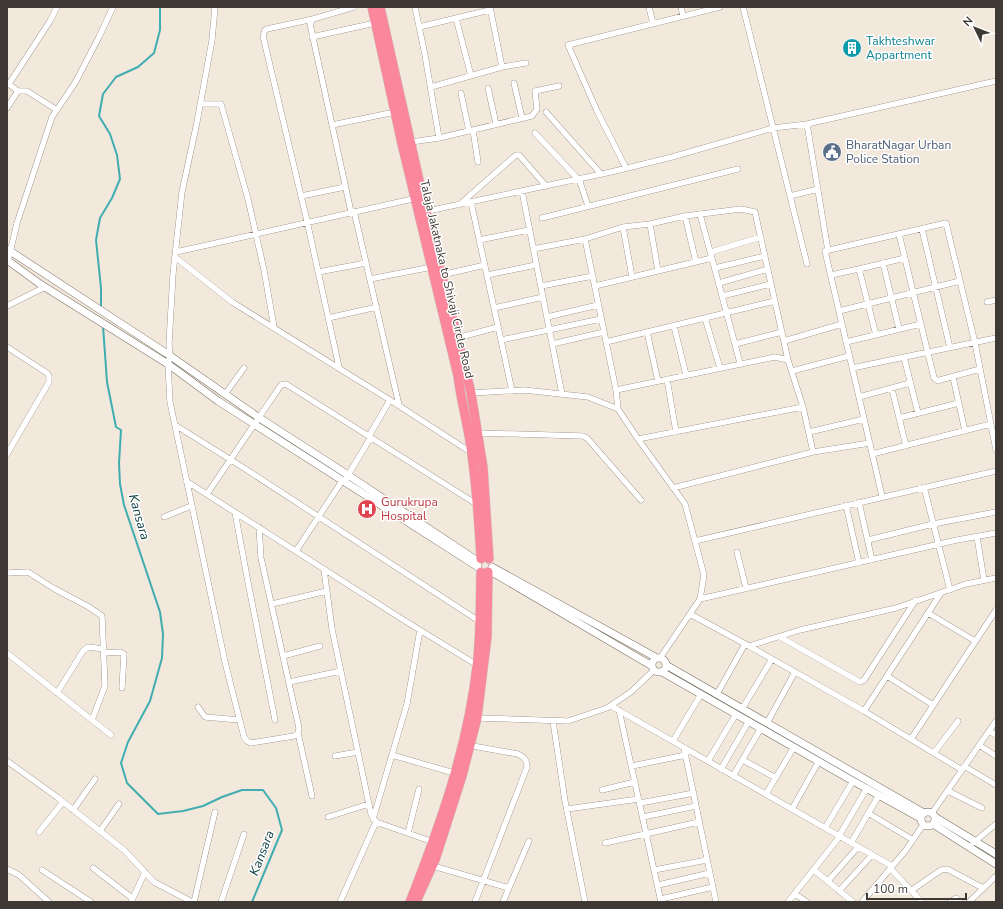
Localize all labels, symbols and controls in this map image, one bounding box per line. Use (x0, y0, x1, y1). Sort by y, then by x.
north arrow (955, 8, 995, 48)
text: N (960, 13, 976, 30)
place label: Takhteshwar Appartment (866, 33, 936, 63)
building icon: Takhteshwar Appartment (841, 37, 863, 59)
place label: BharatNagar Urban Police Station (846, 137, 951, 167)
public building icon: BharatNagar Urban Police Station (821, 141, 843, 163)
street label: Talaja Jakatnaka to Shivaji Circle Road (416, 178, 478, 380)
water label: Kansara (124, 492, 154, 542)
place label: Gurukrupa Hospital (381, 494, 438, 524)
hospital icon: Gurukrupa Hospital (356, 498, 378, 520)
water label: Kansara (245, 828, 279, 878)
scale bar (867, 875, 966, 901)
text: 100 m (873, 881, 908, 897)

